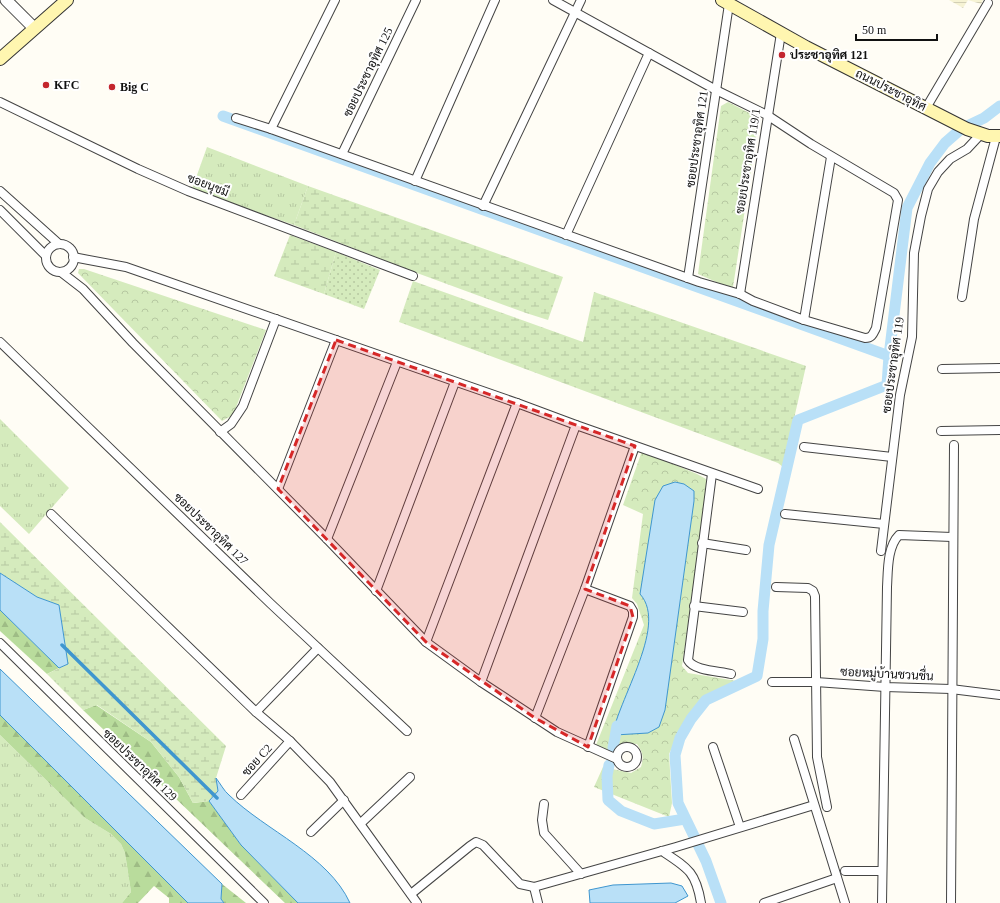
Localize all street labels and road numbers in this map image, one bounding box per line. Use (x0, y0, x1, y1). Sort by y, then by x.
street label: ซอยประชาอุทิศ 125 (340, 25, 397, 120)
street label: ถนนประชาอุทิศ (852, 66, 929, 116)
street label: ซอยประชาอุทิศ 121 (683, 90, 713, 189)
street label: ซอยประชาอุทิศ 119/1 (733, 107, 765, 215)
street label: ซอยนุชมี (184, 170, 231, 201)
street label: ซอยประชาอุทิศ 119 (879, 316, 909, 414)
street label: ซอยประชาอุทิศ 127 (170, 490, 251, 569)
street label: ซอยหมู่บ้านชวนชื่น (840, 661, 935, 684)
street label: ซอยประชาอุทิศ 129 (99, 726, 180, 805)
street label: ซอย C2 (239, 741, 275, 779)

